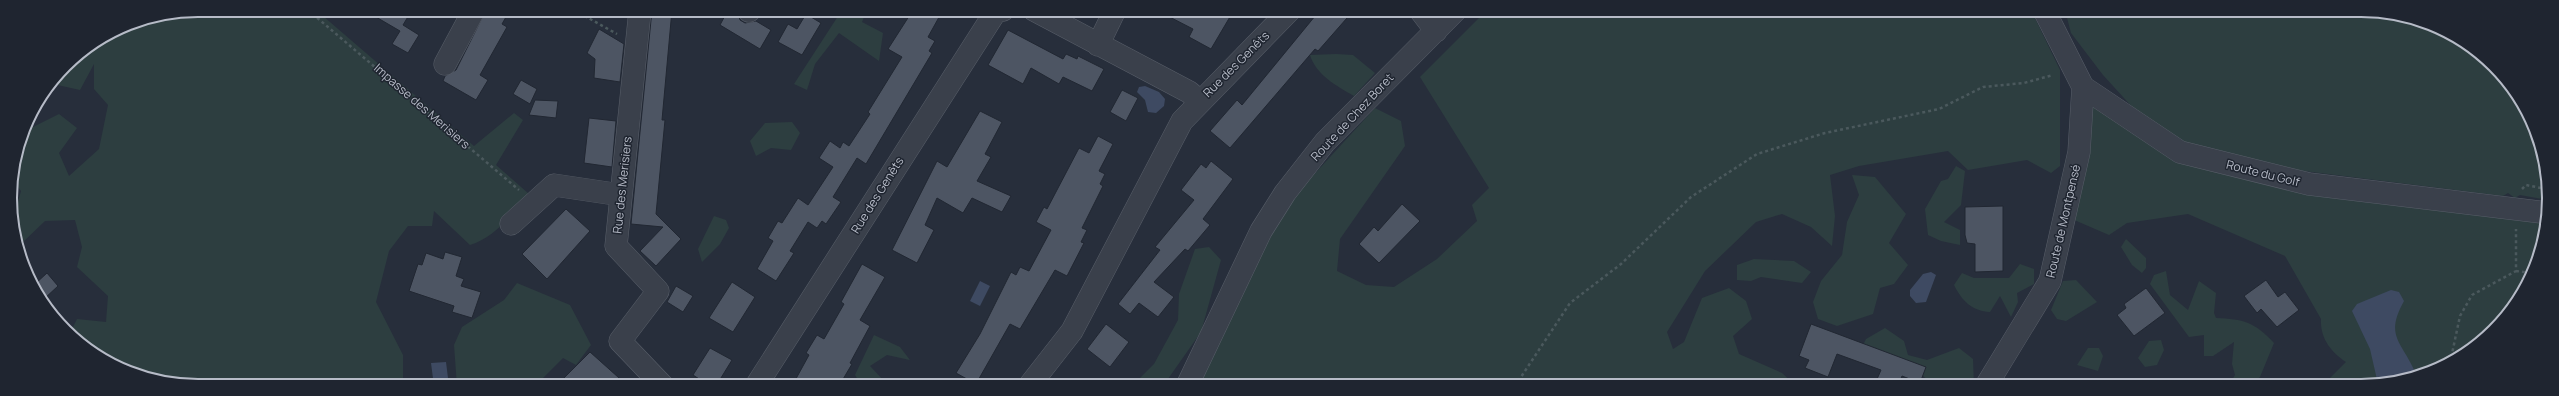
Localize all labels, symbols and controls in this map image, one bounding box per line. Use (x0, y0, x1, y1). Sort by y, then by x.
street label: Rue des Genêts (1199, 27, 1273, 101)
street label: Impasse des Merisiers (370, 59, 474, 153)
street label: Route de Chez Boret (1307, 69, 1397, 165)
street label: Rue des Merisiers (608, 136, 636, 234)
street label: Rue des Genêts (847, 153, 907, 237)
street label: Route du Golf (2225, 156, 2302, 191)
street label: Route de Montpensé (2042, 163, 2084, 279)

